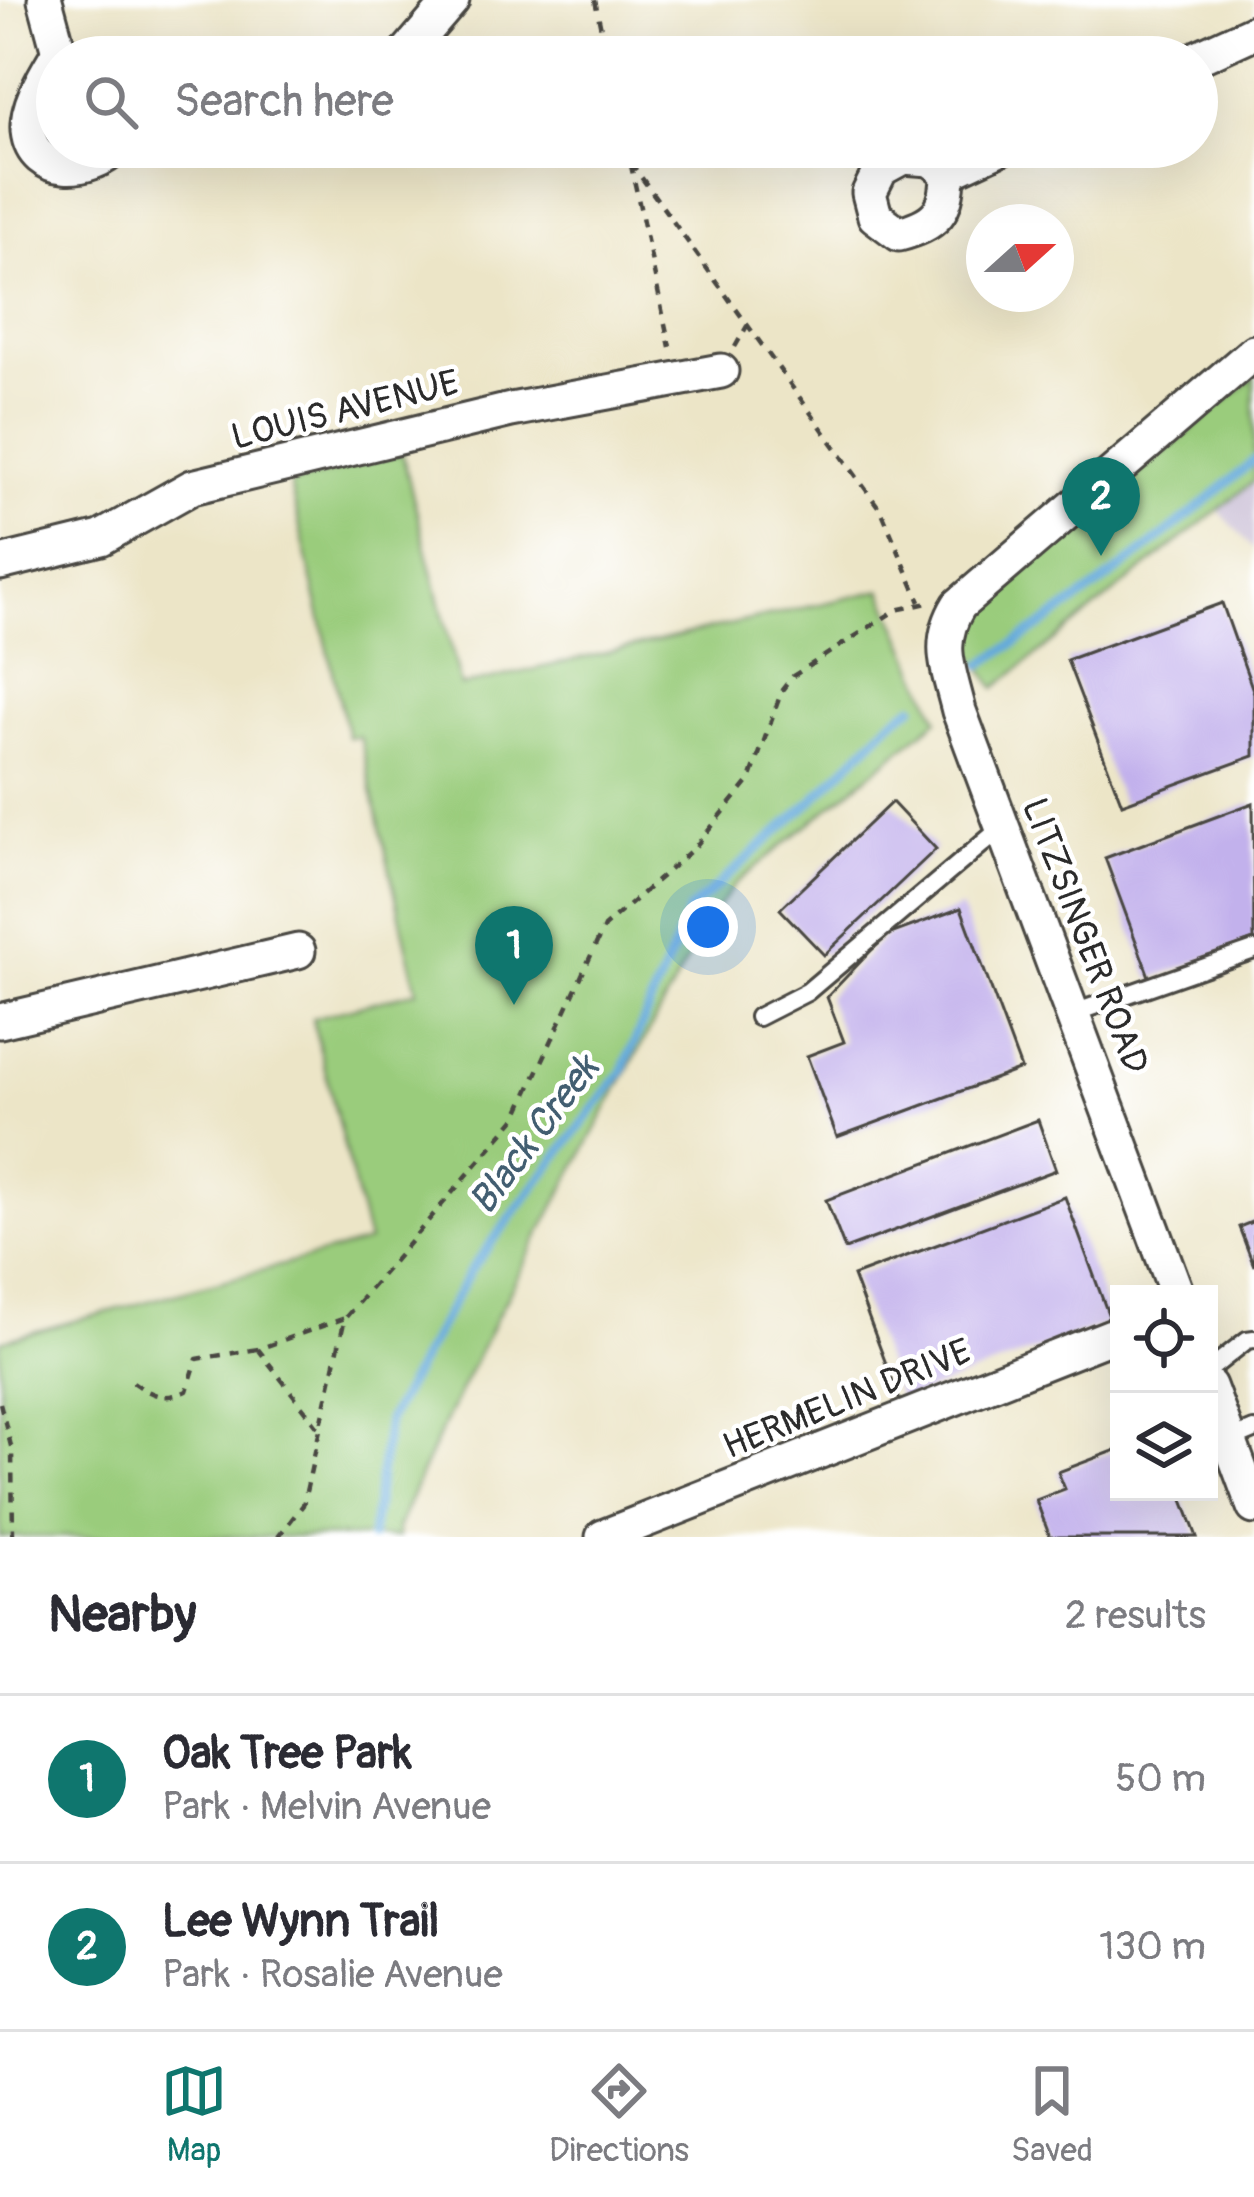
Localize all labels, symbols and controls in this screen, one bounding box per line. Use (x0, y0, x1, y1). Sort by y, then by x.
search box (36, 36, 1218, 168)
icon: search (78, 69, 144, 135)
text: Search here (174, 74, 394, 130)
north arrow (966, 204, 1074, 312)
street label: LOUIS AVENUE (227, 360, 463, 460)
pin: 2 (1062, 457, 1140, 556)
street label: LITZSINGER ROAD (1012, 792, 1158, 1080)
your location (678, 897, 738, 957)
pin: 1 (475, 906, 553, 1005)
water label: Black Creek (458, 1043, 612, 1224)
map controls (1110, 1285, 1218, 1501)
button: locate (1110, 1285, 1218, 1393)
street label: HERMELIN DRIVE (716, 1329, 978, 1469)
button: layers (1110, 1393, 1218, 1501)
text: Nearby (48, 1583, 196, 1647)
text: 2 results (1065, 1591, 1206, 1640)
text: Oak Tree Park (162, 1726, 412, 1782)
text: 1 (79, 1754, 95, 1803)
text: 50 m (1115, 1754, 1206, 1803)
text: Park · Melvin Avenue (162, 1782, 491, 1831)
text: Lee Wynn Trail (162, 1894, 439, 1950)
text: 2 (76, 1922, 98, 1971)
text: 130 m (1099, 1922, 1206, 1971)
text: Park · Rosalie Avenue (162, 1950, 503, 1999)
tab: Map (161, 2058, 227, 2171)
tab: Directions (549, 2058, 689, 2171)
tab: Saved (1011, 2058, 1093, 2171)

